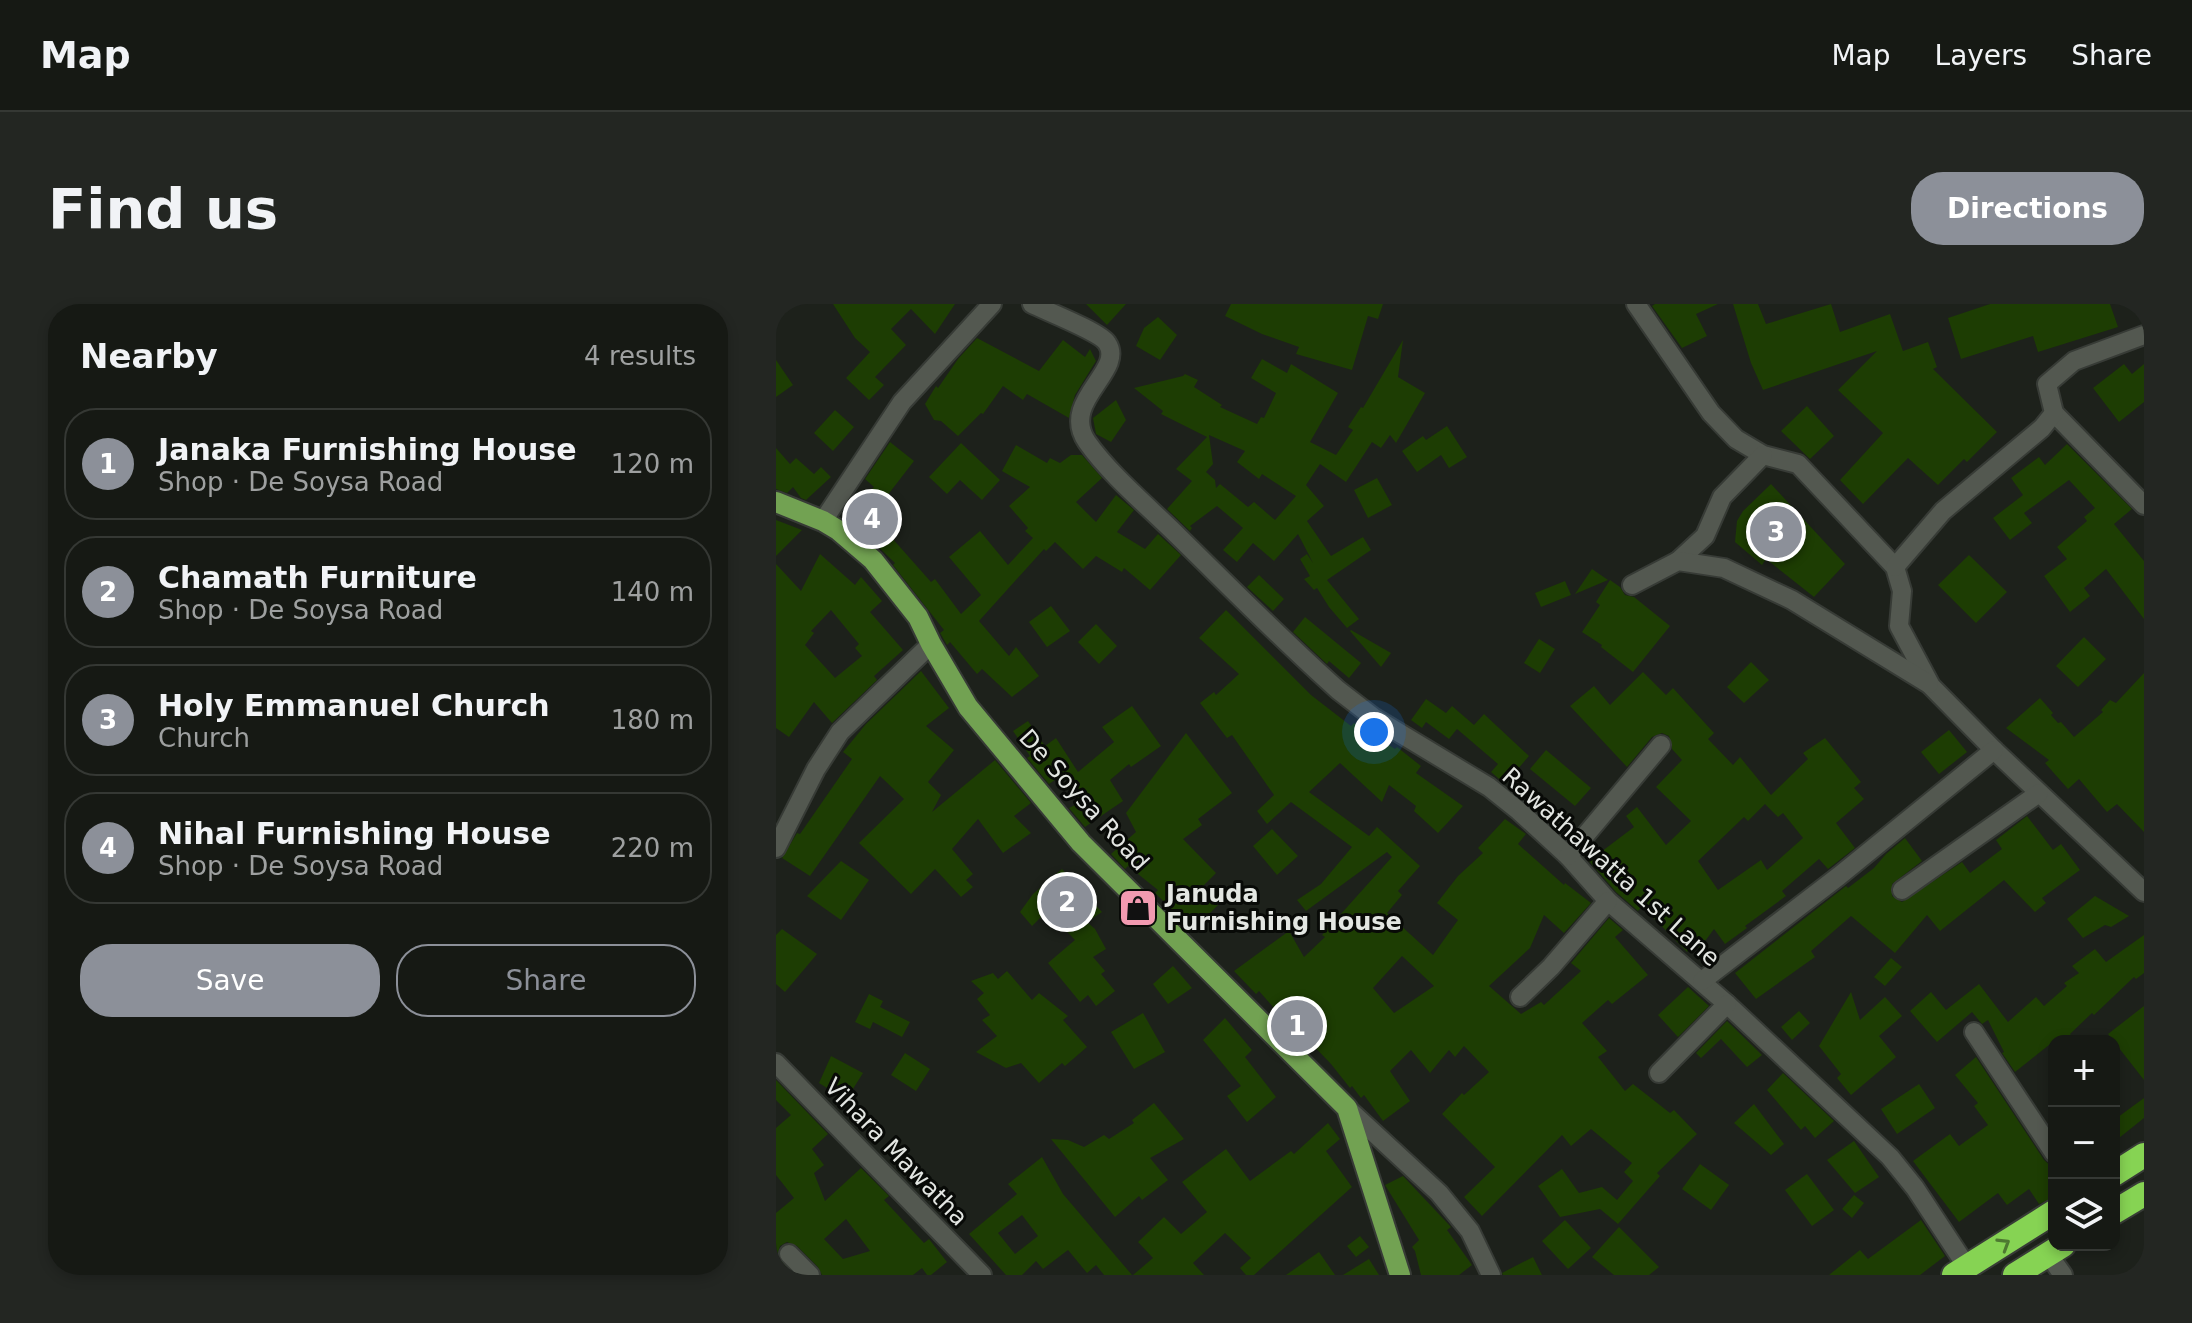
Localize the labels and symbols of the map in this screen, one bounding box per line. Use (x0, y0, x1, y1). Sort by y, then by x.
pin: 4 (846, 489, 898, 549)
pin: 3 (1750, 502, 1802, 562)
your location (1354, 712, 1394, 752)
street label: De Soysa Road (1013, 724, 1155, 876)
street label: Rawathawatta 1st Lane (1497, 762, 1725, 972)
pin: 2 (1041, 872, 1093, 932)
place label: Januda Furnishing House (1164, 880, 1402, 936)
shop icon: Januda Furnishing House (1117, 887, 1159, 929)
pin: 1 (1271, 996, 1323, 1056)
street label: Vihara Mawatha (819, 1073, 973, 1231)
one-way arrow (1995, 1238, 2010, 1253)

